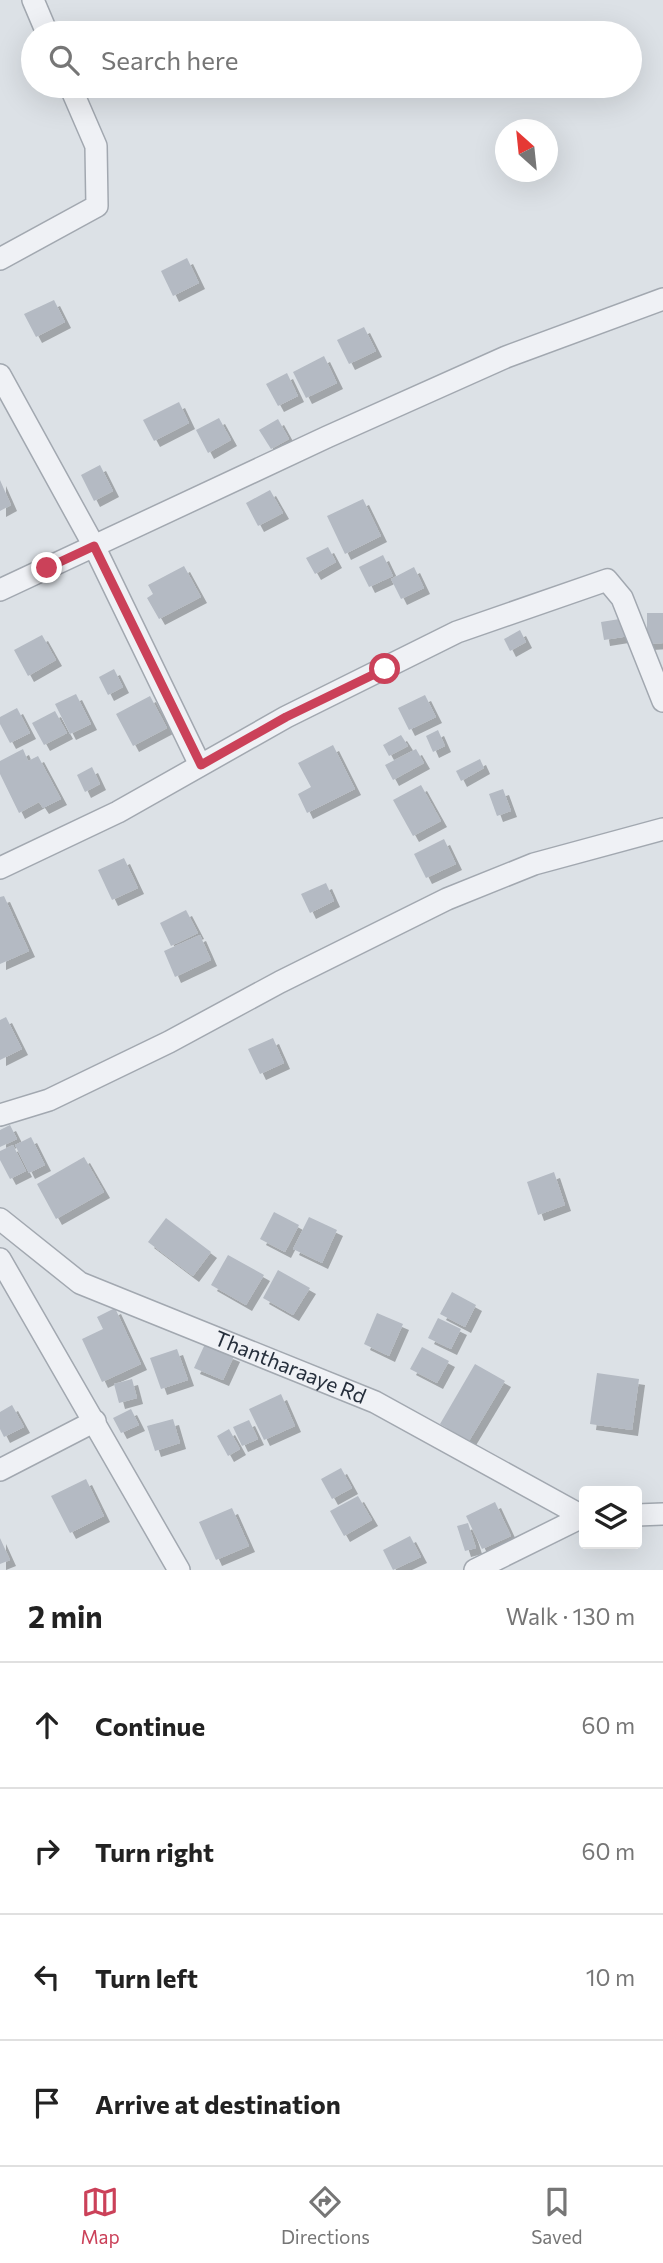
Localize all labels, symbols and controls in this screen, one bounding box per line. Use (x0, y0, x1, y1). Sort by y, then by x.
search box (21, 21, 642, 98)
icon: search (45, 41, 83, 79)
text: Search here (101, 44, 239, 75)
north arrow (495, 119, 558, 182)
route end (31, 552, 62, 583)
route start (369, 653, 400, 684)
street label: Thantharaaye Rd (211, 1325, 370, 1408)
map controls (579, 1486, 642, 1549)
button: layers (579, 1486, 642, 1549)
text: 2 min (28, 1597, 103, 1634)
text: Walk · 130 m (506, 1602, 635, 1630)
icon: ahead (28, 1706, 66, 1744)
text: Continue (95, 1710, 205, 1741)
text: 60 m (582, 1711, 635, 1739)
icon: right (28, 1832, 66, 1870)
text: Turn right (95, 1836, 214, 1867)
text: 60 m (582, 1837, 635, 1865)
icon: left (28, 1958, 66, 1996)
text: Turn left (95, 1962, 198, 1993)
text: 10 m (586, 1963, 635, 1991)
icon: arrive (28, 2084, 66, 2122)
text: Arrive at destination (95, 2088, 341, 2119)
tab: Map (81, 2183, 120, 2248)
tab: Directions (281, 2183, 370, 2248)
tab: Saved (531, 2183, 582, 2248)

